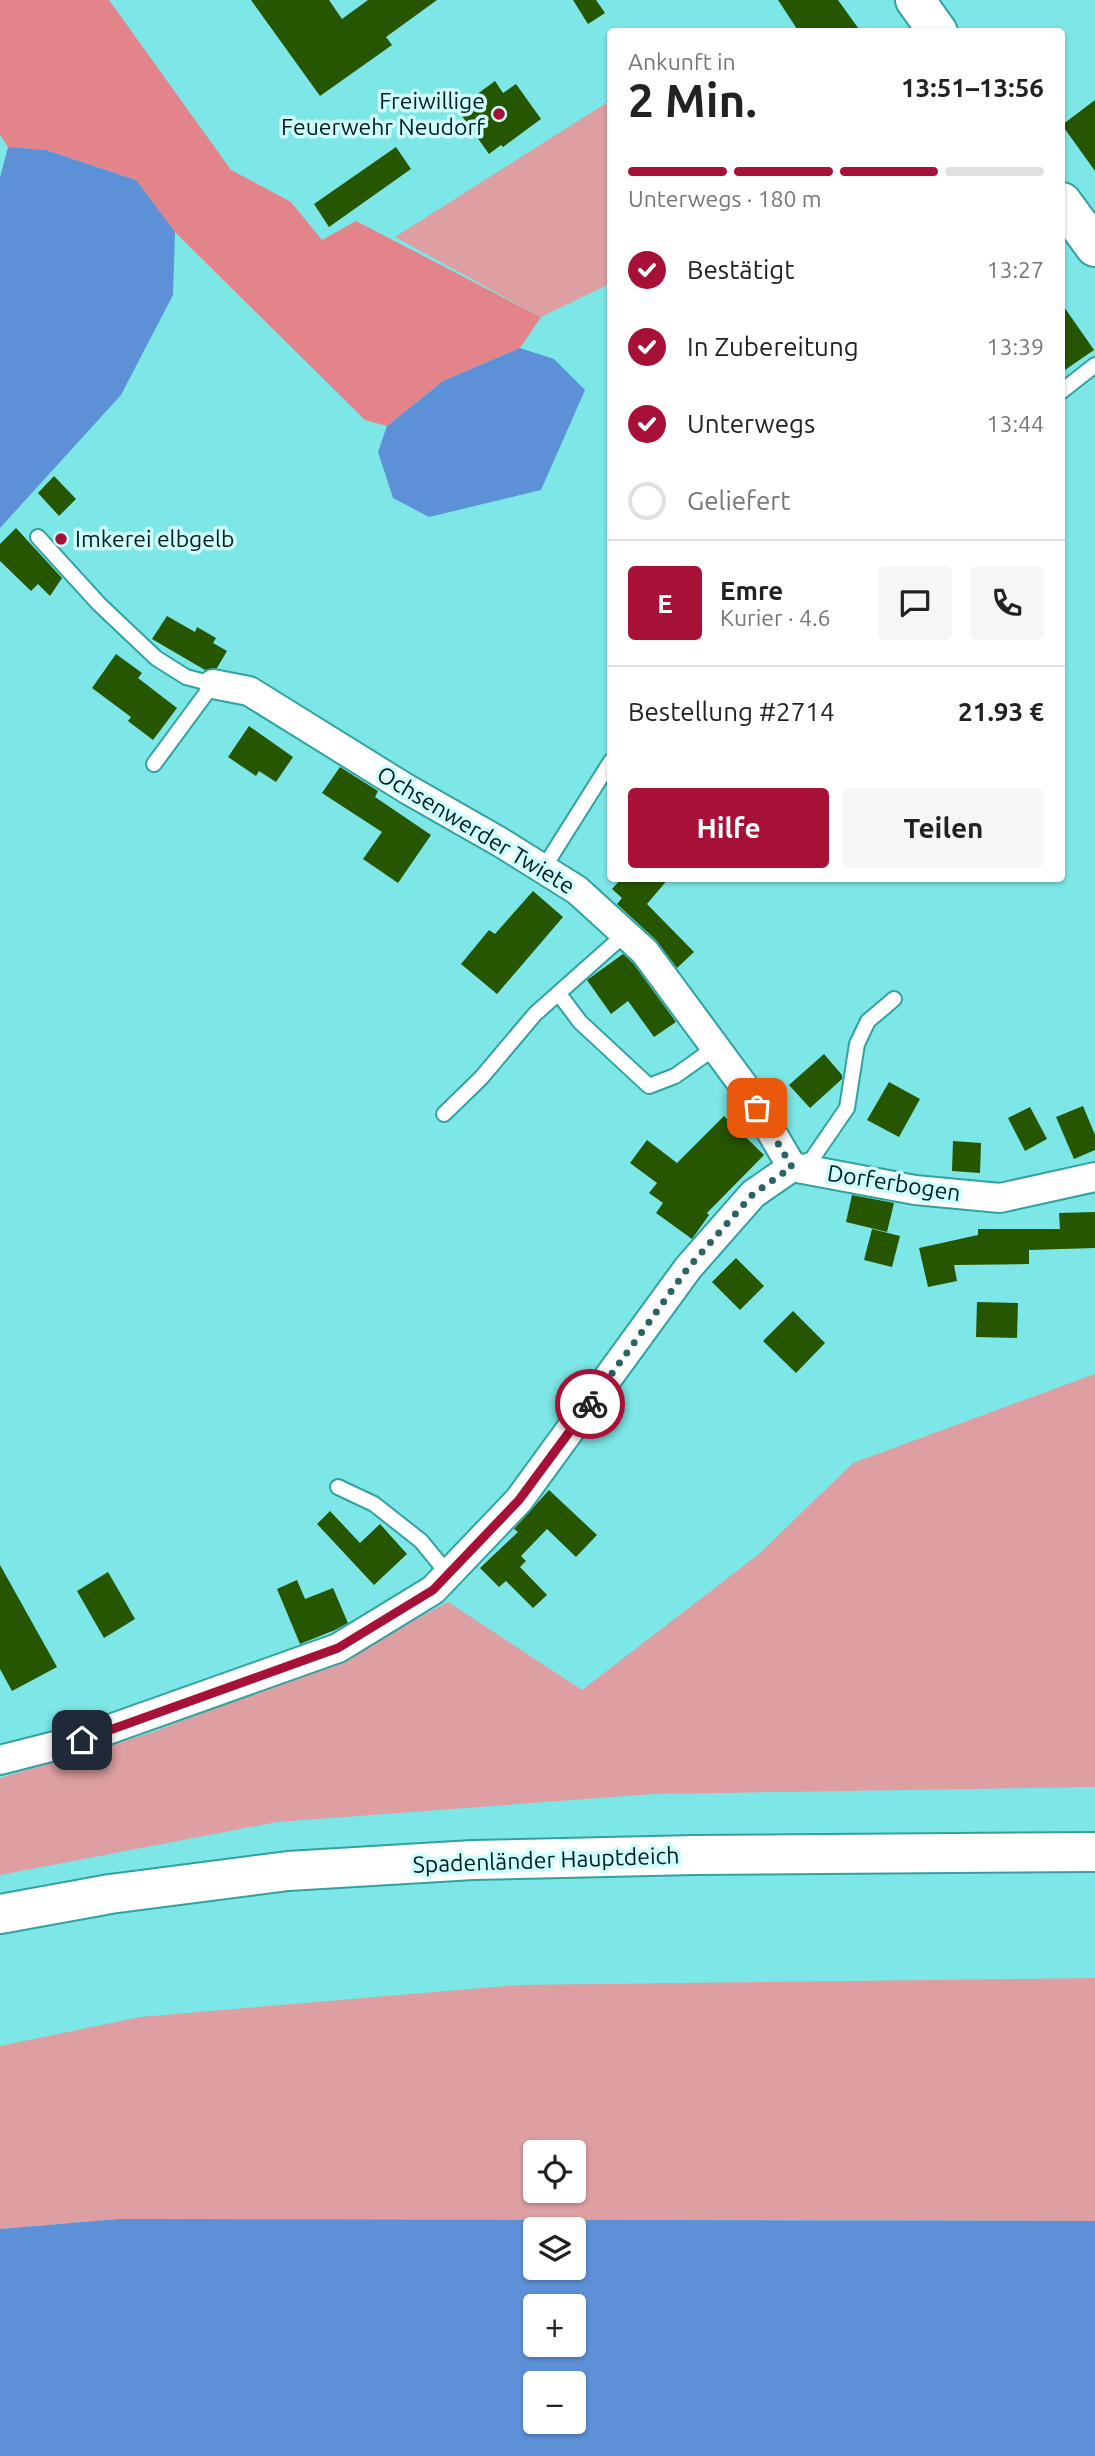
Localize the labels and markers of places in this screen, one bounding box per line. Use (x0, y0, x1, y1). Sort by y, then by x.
place label: Freiwillige Feuerwehr Neudorf (281, 88, 485, 139)
marker: Freiwillige Feuerwehr Neudorf (491, 106, 507, 122)
place label: Imkerei elbgelb (75, 526, 234, 551)
marker: Imkerei elbgelb (53, 531, 69, 547)
pin (727, 1078, 787, 1138)
pin (52, 1710, 112, 1770)

